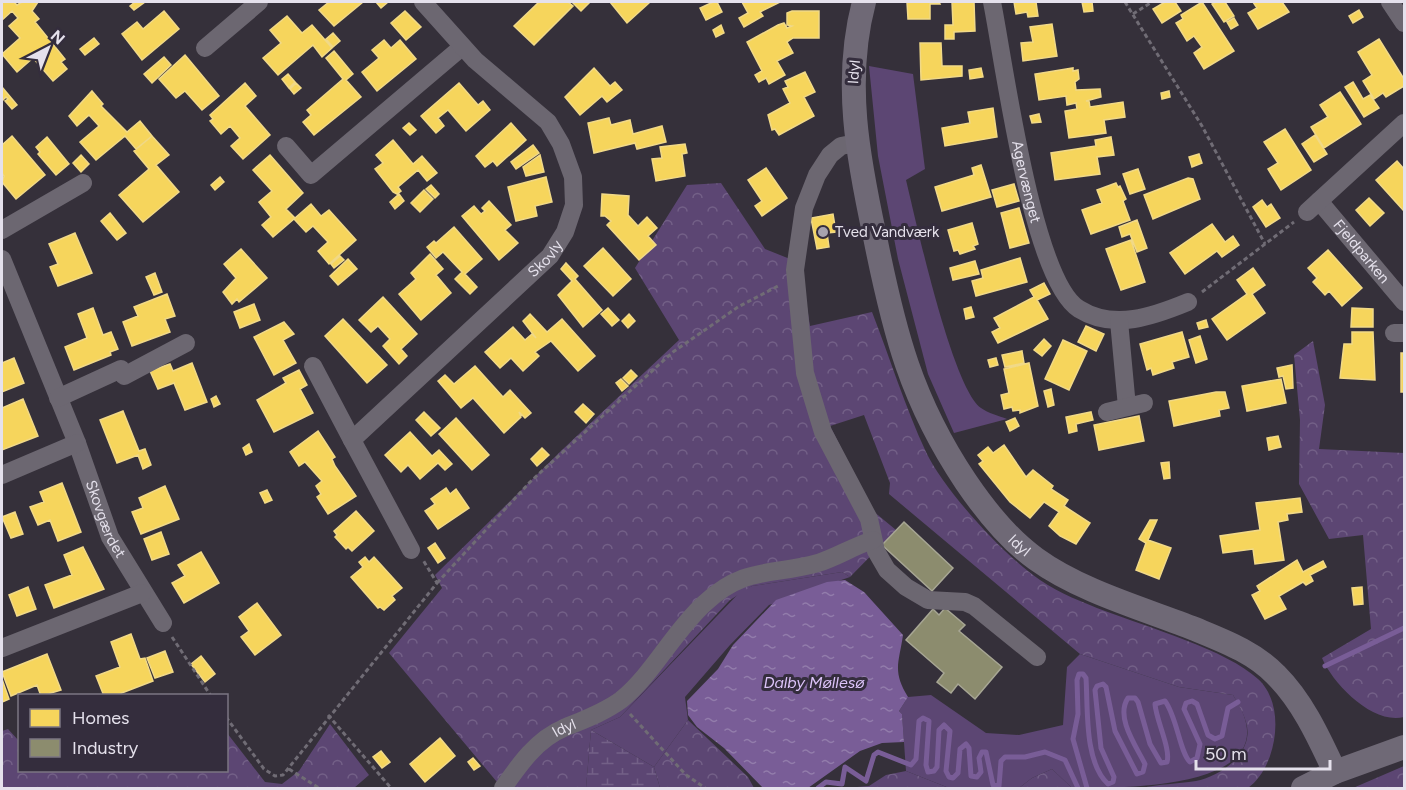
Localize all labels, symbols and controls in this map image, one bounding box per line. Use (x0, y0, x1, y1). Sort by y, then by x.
north arrow (18, 18, 78, 78)
text: N (47, 26, 69, 48)
street label: Idyl (844, 59, 864, 85)
street label: Agervænget (1008, 139, 1045, 225)
street label: Fjeldparken (1330, 216, 1393, 287)
place label: Tved Vandværk (835, 223, 940, 241)
marker: Tved Vandværk (816, 225, 830, 239)
street label: Skovly (524, 237, 567, 281)
street label: Skovgærdet (82, 478, 130, 561)
street label: Idyl (1004, 531, 1034, 560)
water label: Dalby Møllesø (763, 673, 865, 692)
legend (18, 694, 228, 772)
text: Homes (72, 707, 130, 729)
street label: Idyl (549, 715, 579, 741)
scale bar (1196, 733, 1330, 771)
text: Industry (72, 737, 139, 759)
text: 50 m (1205, 743, 1247, 765)

